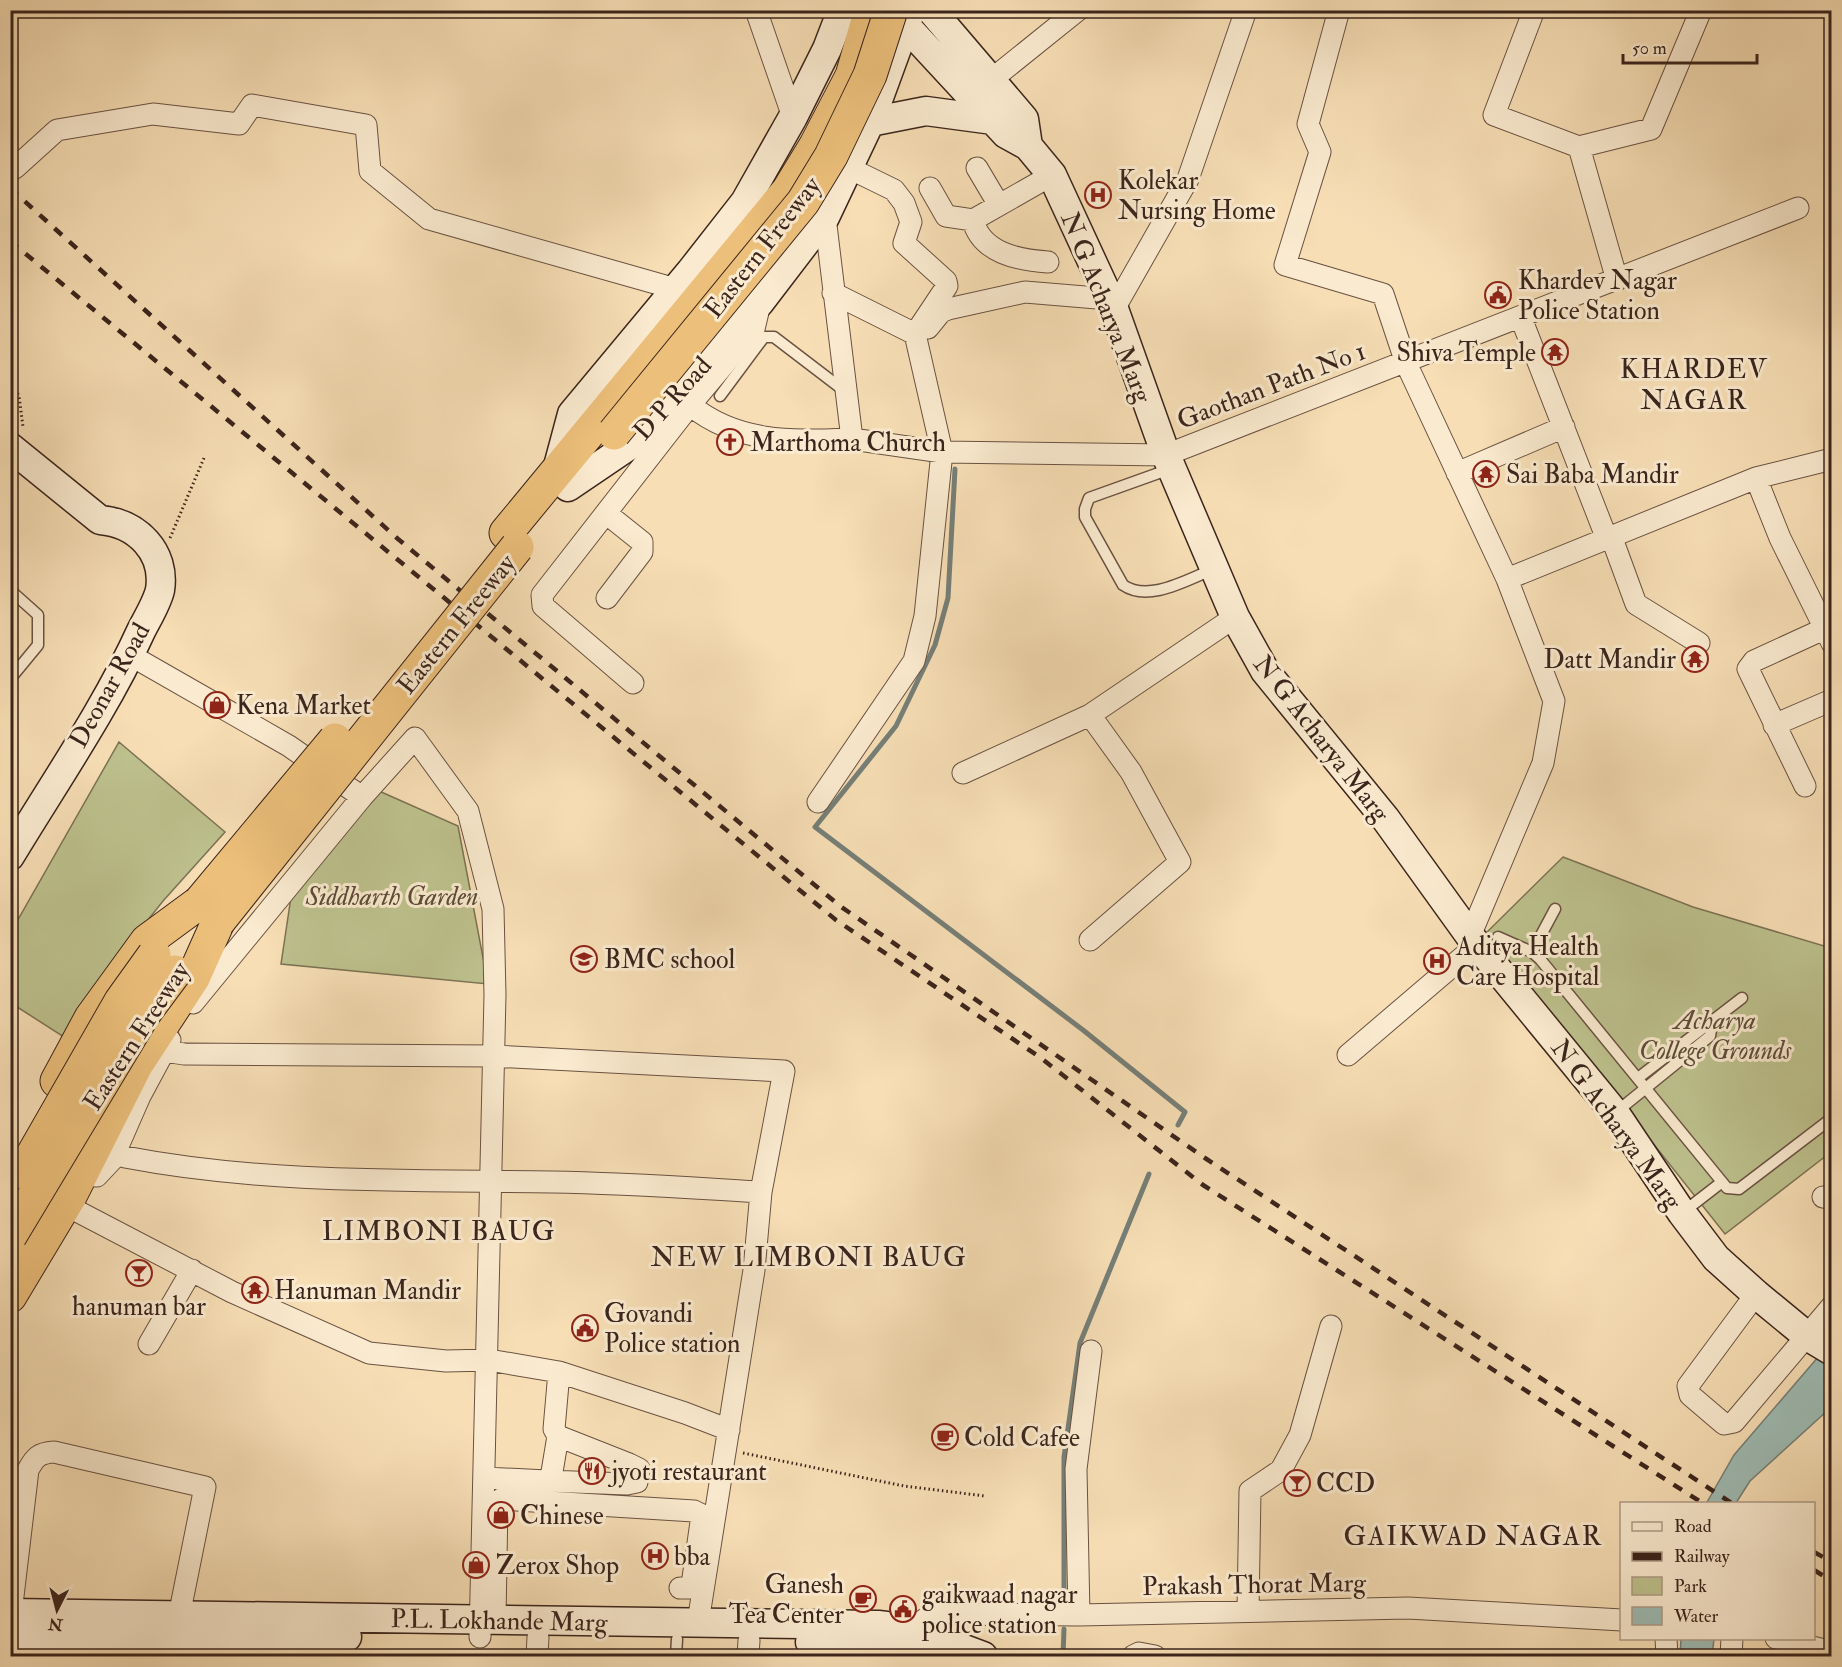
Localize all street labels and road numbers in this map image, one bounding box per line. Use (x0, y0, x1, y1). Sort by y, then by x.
street label: Eastern Freeway (698, 170, 828, 325)
street label: N G Acharya Marg (1053, 207, 1159, 408)
street label: Gaothan Path No 1 (1173, 335, 1370, 437)
street label: D P Road (627, 350, 719, 447)
street label: Eastern Freeway (391, 548, 523, 701)
street label: Deonar Road (62, 617, 157, 754)
street label: N G Acharya Marg (1246, 649, 1397, 829)
street label: Eastern Freeway (77, 956, 197, 1117)
street label: N G Acharya Marg (1544, 1033, 1689, 1217)
street label: Prakash Thorat Marg (1142, 1567, 1367, 1603)
street label: P.L. Lokhande Marg (390, 1603, 609, 1639)

